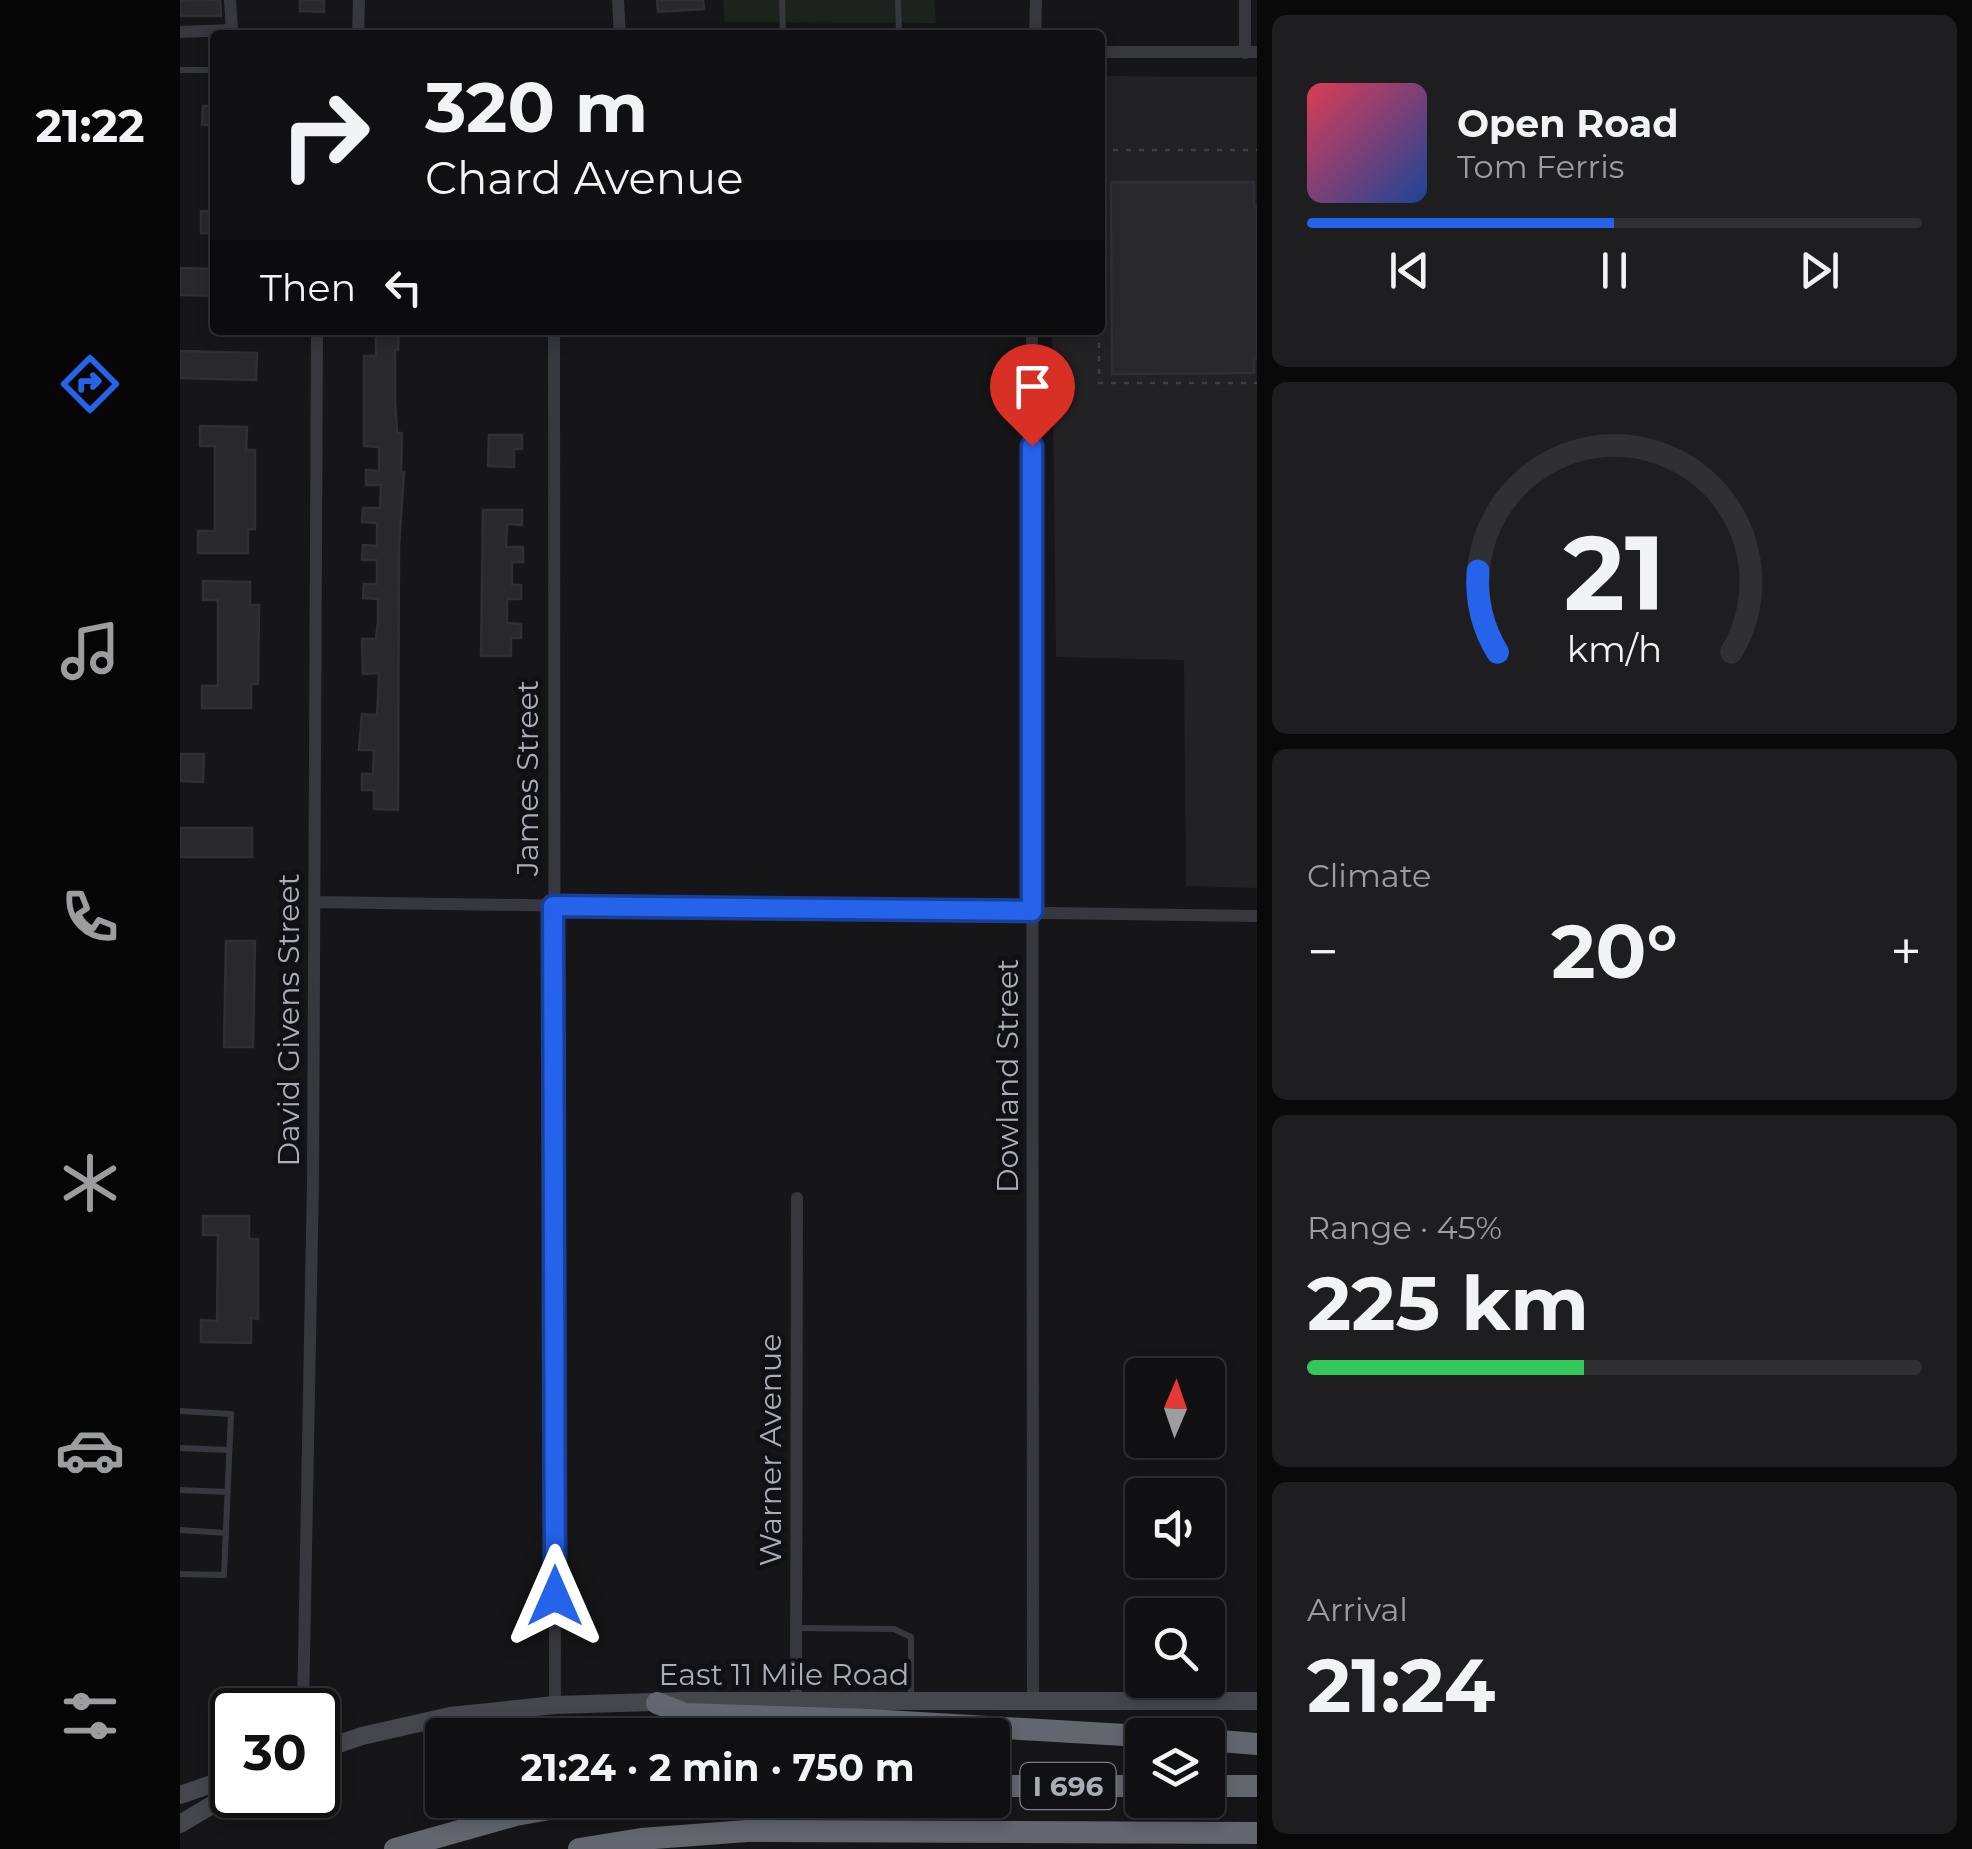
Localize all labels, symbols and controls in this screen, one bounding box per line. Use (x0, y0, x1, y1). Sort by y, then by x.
text: 320 m (425, 64, 648, 150)
icon: right (260, 70, 390, 200)
text: 21:22 (35, 98, 145, 153)
text: Open Road (1457, 100, 1679, 147)
text: Tom Ferris (1457, 147, 1624, 186)
text: Chard Avenue (425, 150, 743, 205)
icon: previous (1382, 243, 1437, 298)
icon: pause (1587, 243, 1642, 298)
icon: next (1792, 243, 1847, 298)
icon: left (376, 260, 431, 315)
text: Then (260, 264, 356, 311)
pin (990, 344, 1075, 447)
icon: directions (55, 349, 125, 419)
icon: arrive (1005, 359, 1060, 414)
text: 21 (1563, 509, 1666, 636)
icon: music (55, 616, 125, 686)
text: km/h (1567, 627, 1662, 671)
street label: James Street (509, 680, 546, 877)
text: Climate (1307, 856, 1431, 895)
street label: David Givens Street (270, 873, 307, 1167)
icon: phone (55, 882, 125, 952)
text: 20° (1551, 905, 1678, 997)
text: − (1307, 918, 1339, 985)
text: + (1890, 918, 1922, 985)
street label: Dowland Street (989, 959, 1026, 1193)
icon: climate (55, 1148, 125, 1218)
text: Range · 45% (1307, 1208, 1502, 1247)
text: 225 km (1307, 1257, 1589, 1349)
street label: Warner Avenue (752, 1334, 789, 1566)
north arrow (1125, 1358, 1225, 1458)
map controls (1125, 1358, 1225, 1818)
icon: car (55, 1415, 125, 1485)
button: sound (1125, 1478, 1225, 1578)
position arrow (503, 1544, 607, 1648)
text: Arrival (1307, 1590, 1408, 1629)
button: search (1125, 1598, 1225, 1698)
text: 21:24 (1307, 1639, 1495, 1731)
street label: East 11 Mile Road (659, 1656, 909, 1693)
icon: filters (55, 1681, 125, 1751)
speed limit sign: 30 (210, 1688, 340, 1818)
button: layers (1125, 1718, 1225, 1818)
text: 21:24 · 2 min · 750 m (520, 1744, 915, 1791)
road number: I 696 (1020, 1763, 1116, 1809)

